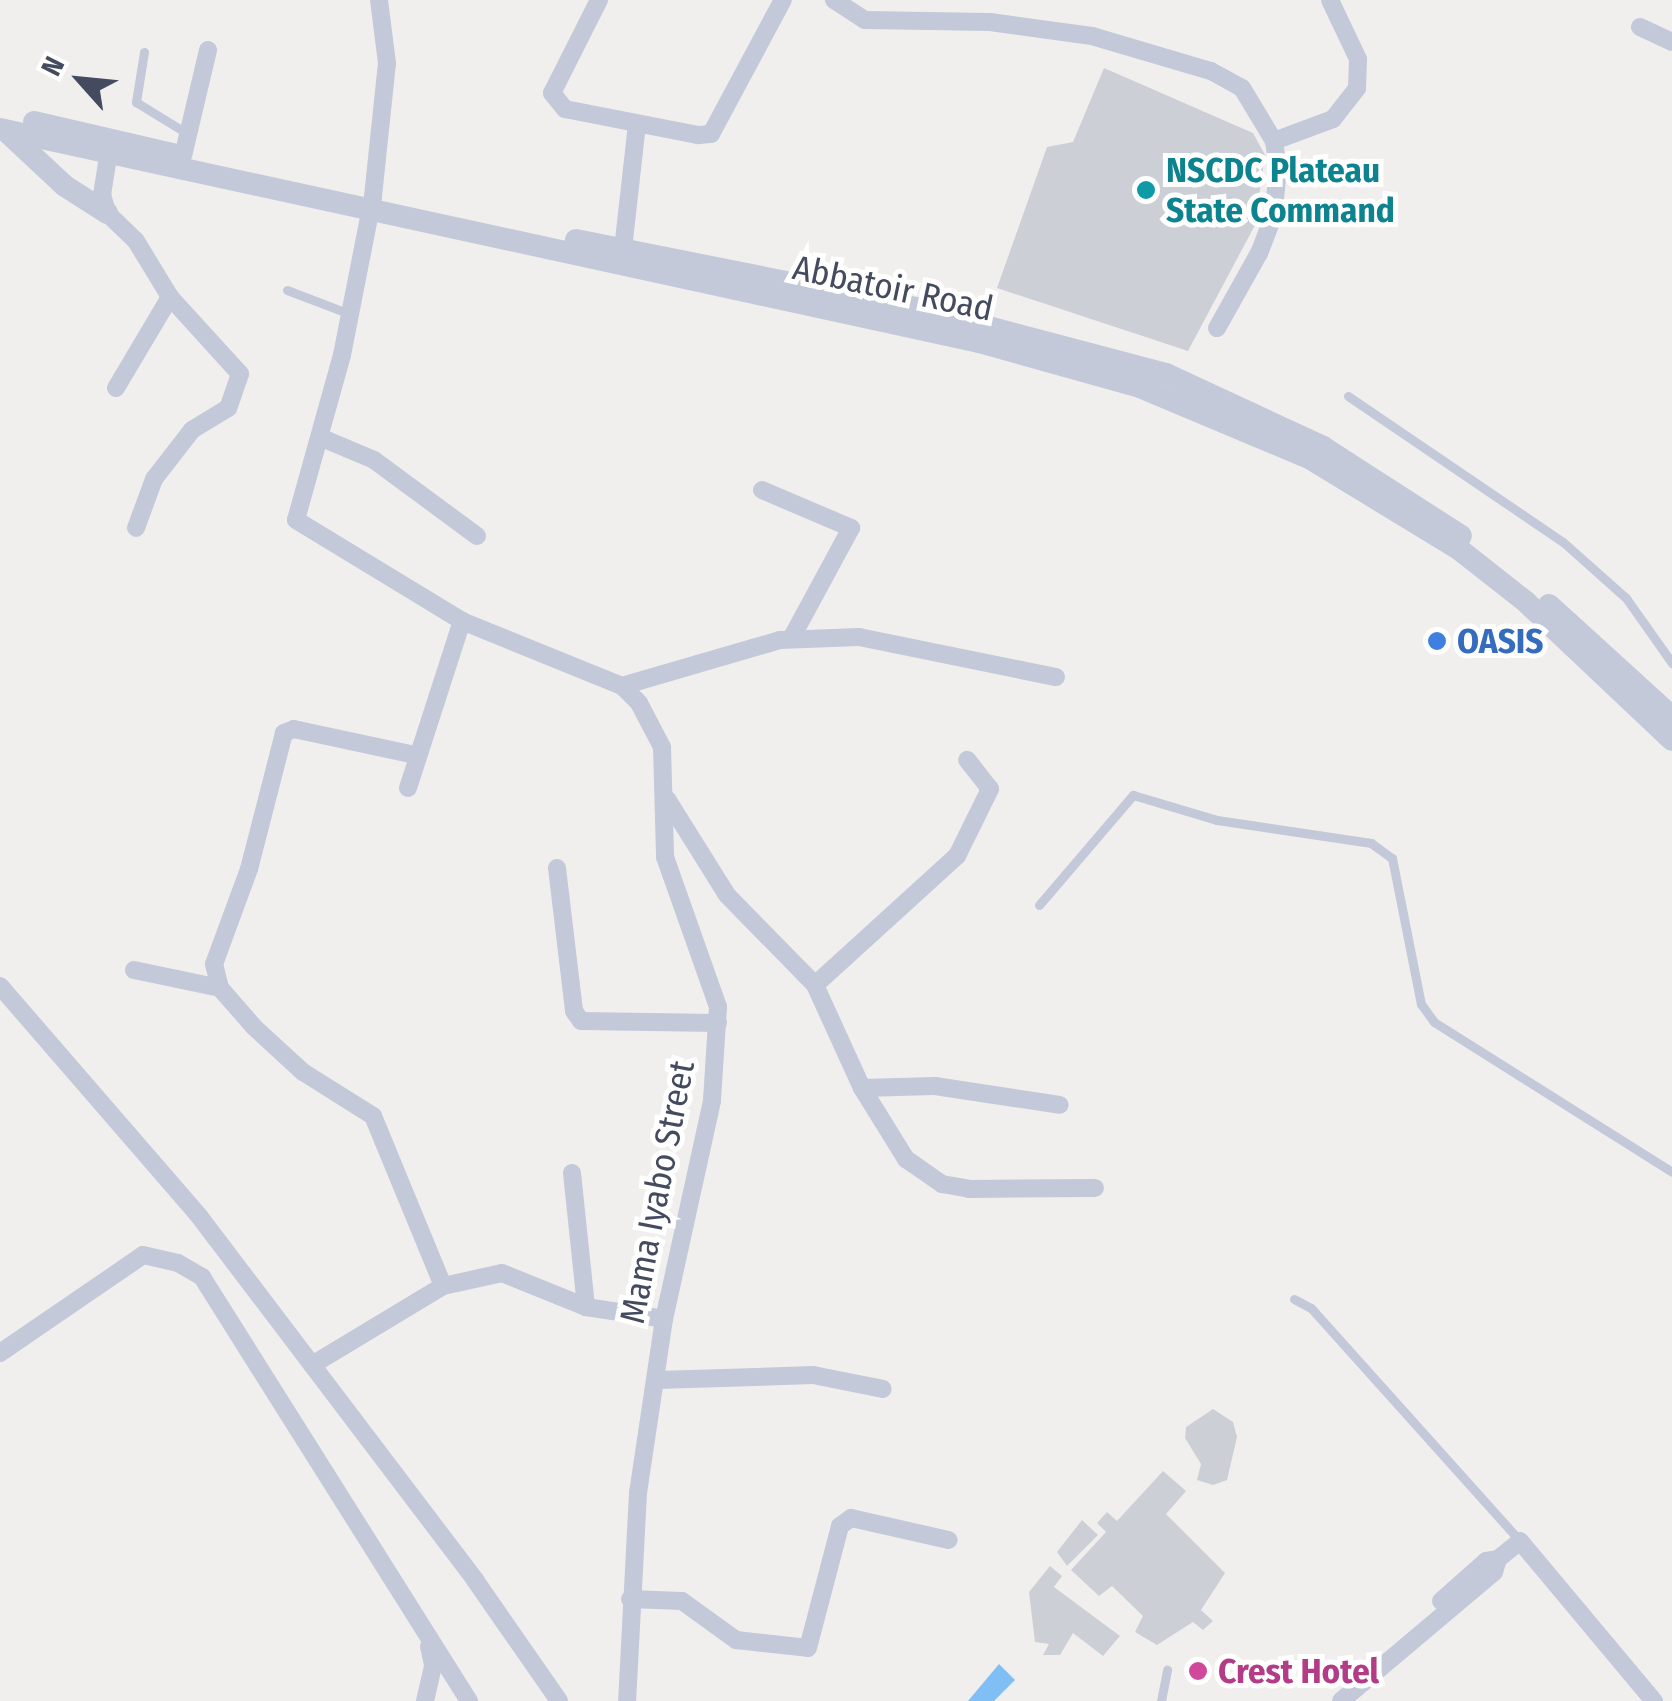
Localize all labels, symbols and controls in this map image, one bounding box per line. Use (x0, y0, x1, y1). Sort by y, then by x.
north arrow (30, 30, 130, 130)
text: N (34, 51, 71, 81)
place label: NSCDC Plateau State Command (1166, 149, 1395, 231)
marker: NSCDC Plateau State Command (1135, 179, 1157, 201)
street label: Abbatoir Road (789, 246, 997, 330)
place label: OASIS (1457, 620, 1543, 662)
marker: OASIS (1426, 630, 1448, 652)
street label: Mama Iyabo Street (611, 1057, 703, 1327)
place label: Crest Hotel (1218, 1650, 1379, 1692)
marker: Crest Hotel (1187, 1660, 1209, 1682)

